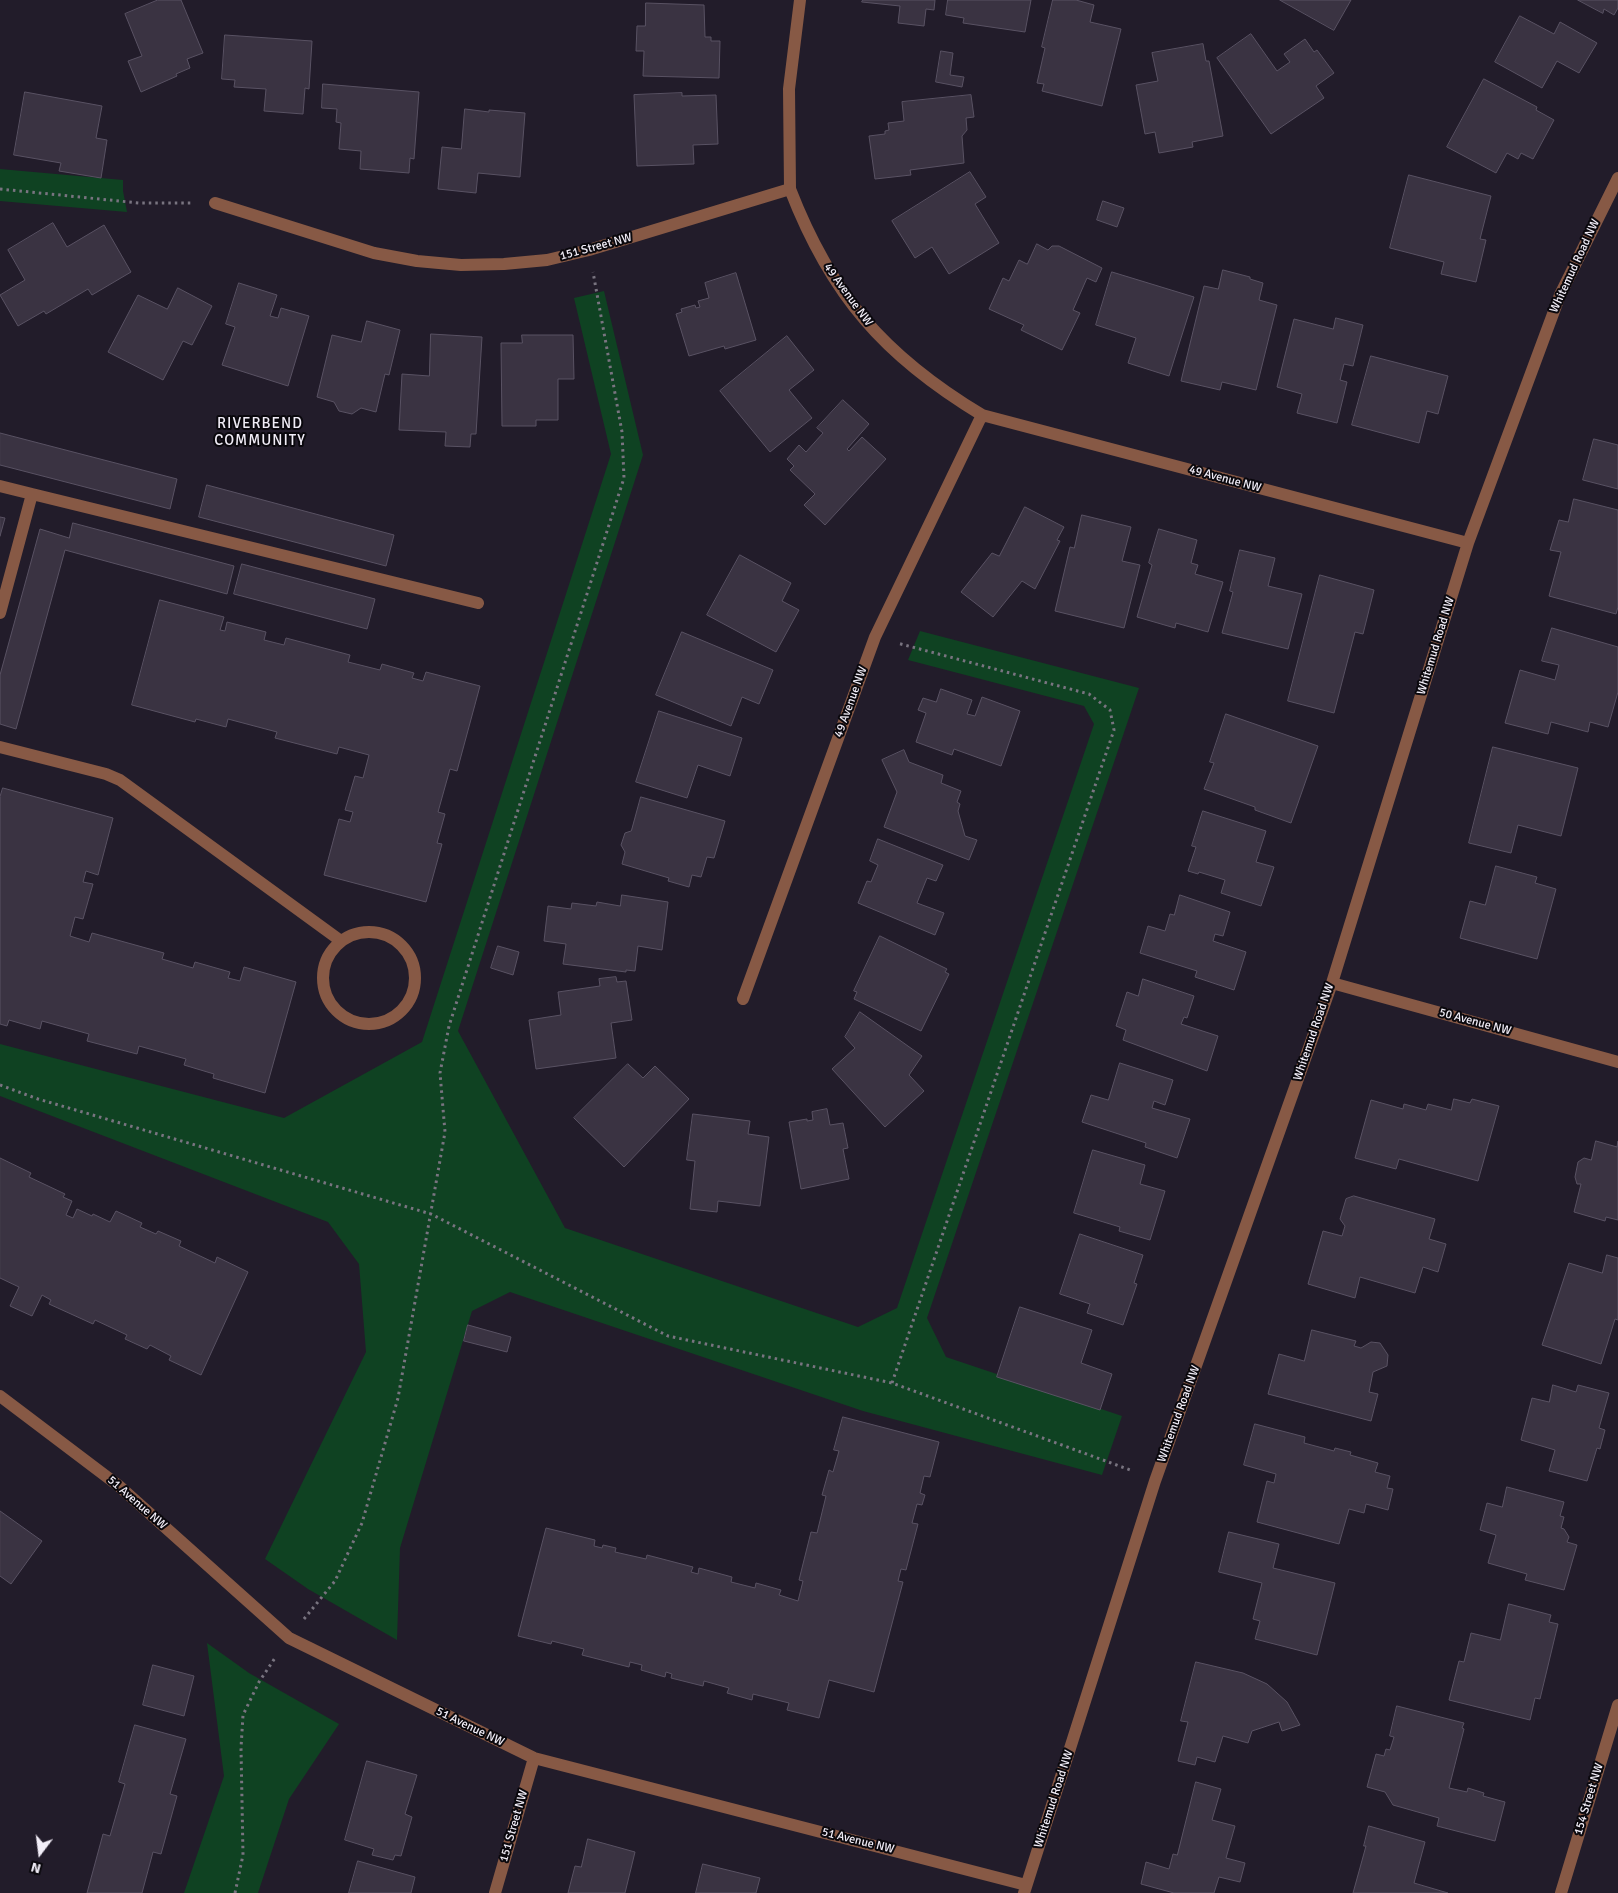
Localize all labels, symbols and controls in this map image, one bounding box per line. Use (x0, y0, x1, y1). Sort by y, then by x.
street label: Whitemud Road NW (1547, 217, 1603, 315)
street label: 151 Street NW (558, 230, 634, 264)
street label: 49 Avenue NW (820, 261, 876, 329)
district label: RIVERBEND COMMUNITY (213, 415, 307, 450)
street label: 49 Avenue NW (1187, 462, 1263, 496)
street label: Whitemud Road NW (1414, 595, 1458, 697)
street label: 49 Avenue NW (832, 665, 870, 739)
street label: Whitemud Road NW (1291, 982, 1337, 1082)
street label: 50 Avenue NW (1437, 1005, 1513, 1039)
street label: Whitemud Road NW (1155, 1364, 1203, 1464)
street label: 51 Avenue NW (104, 1473, 170, 1533)
street label: 51 Avenue NW (434, 1704, 506, 1750)
street label: Whitemud Road NW (1031, 1748, 1077, 1850)
street label: 154 Street NW (1571, 1761, 1607, 1837)
street label: 151 Street NW (497, 1788, 531, 1864)
street label: 51 Avenue NW (820, 1825, 896, 1857)
north arrow (15, 1828, 65, 1878)
text: N (29, 1858, 43, 1877)

